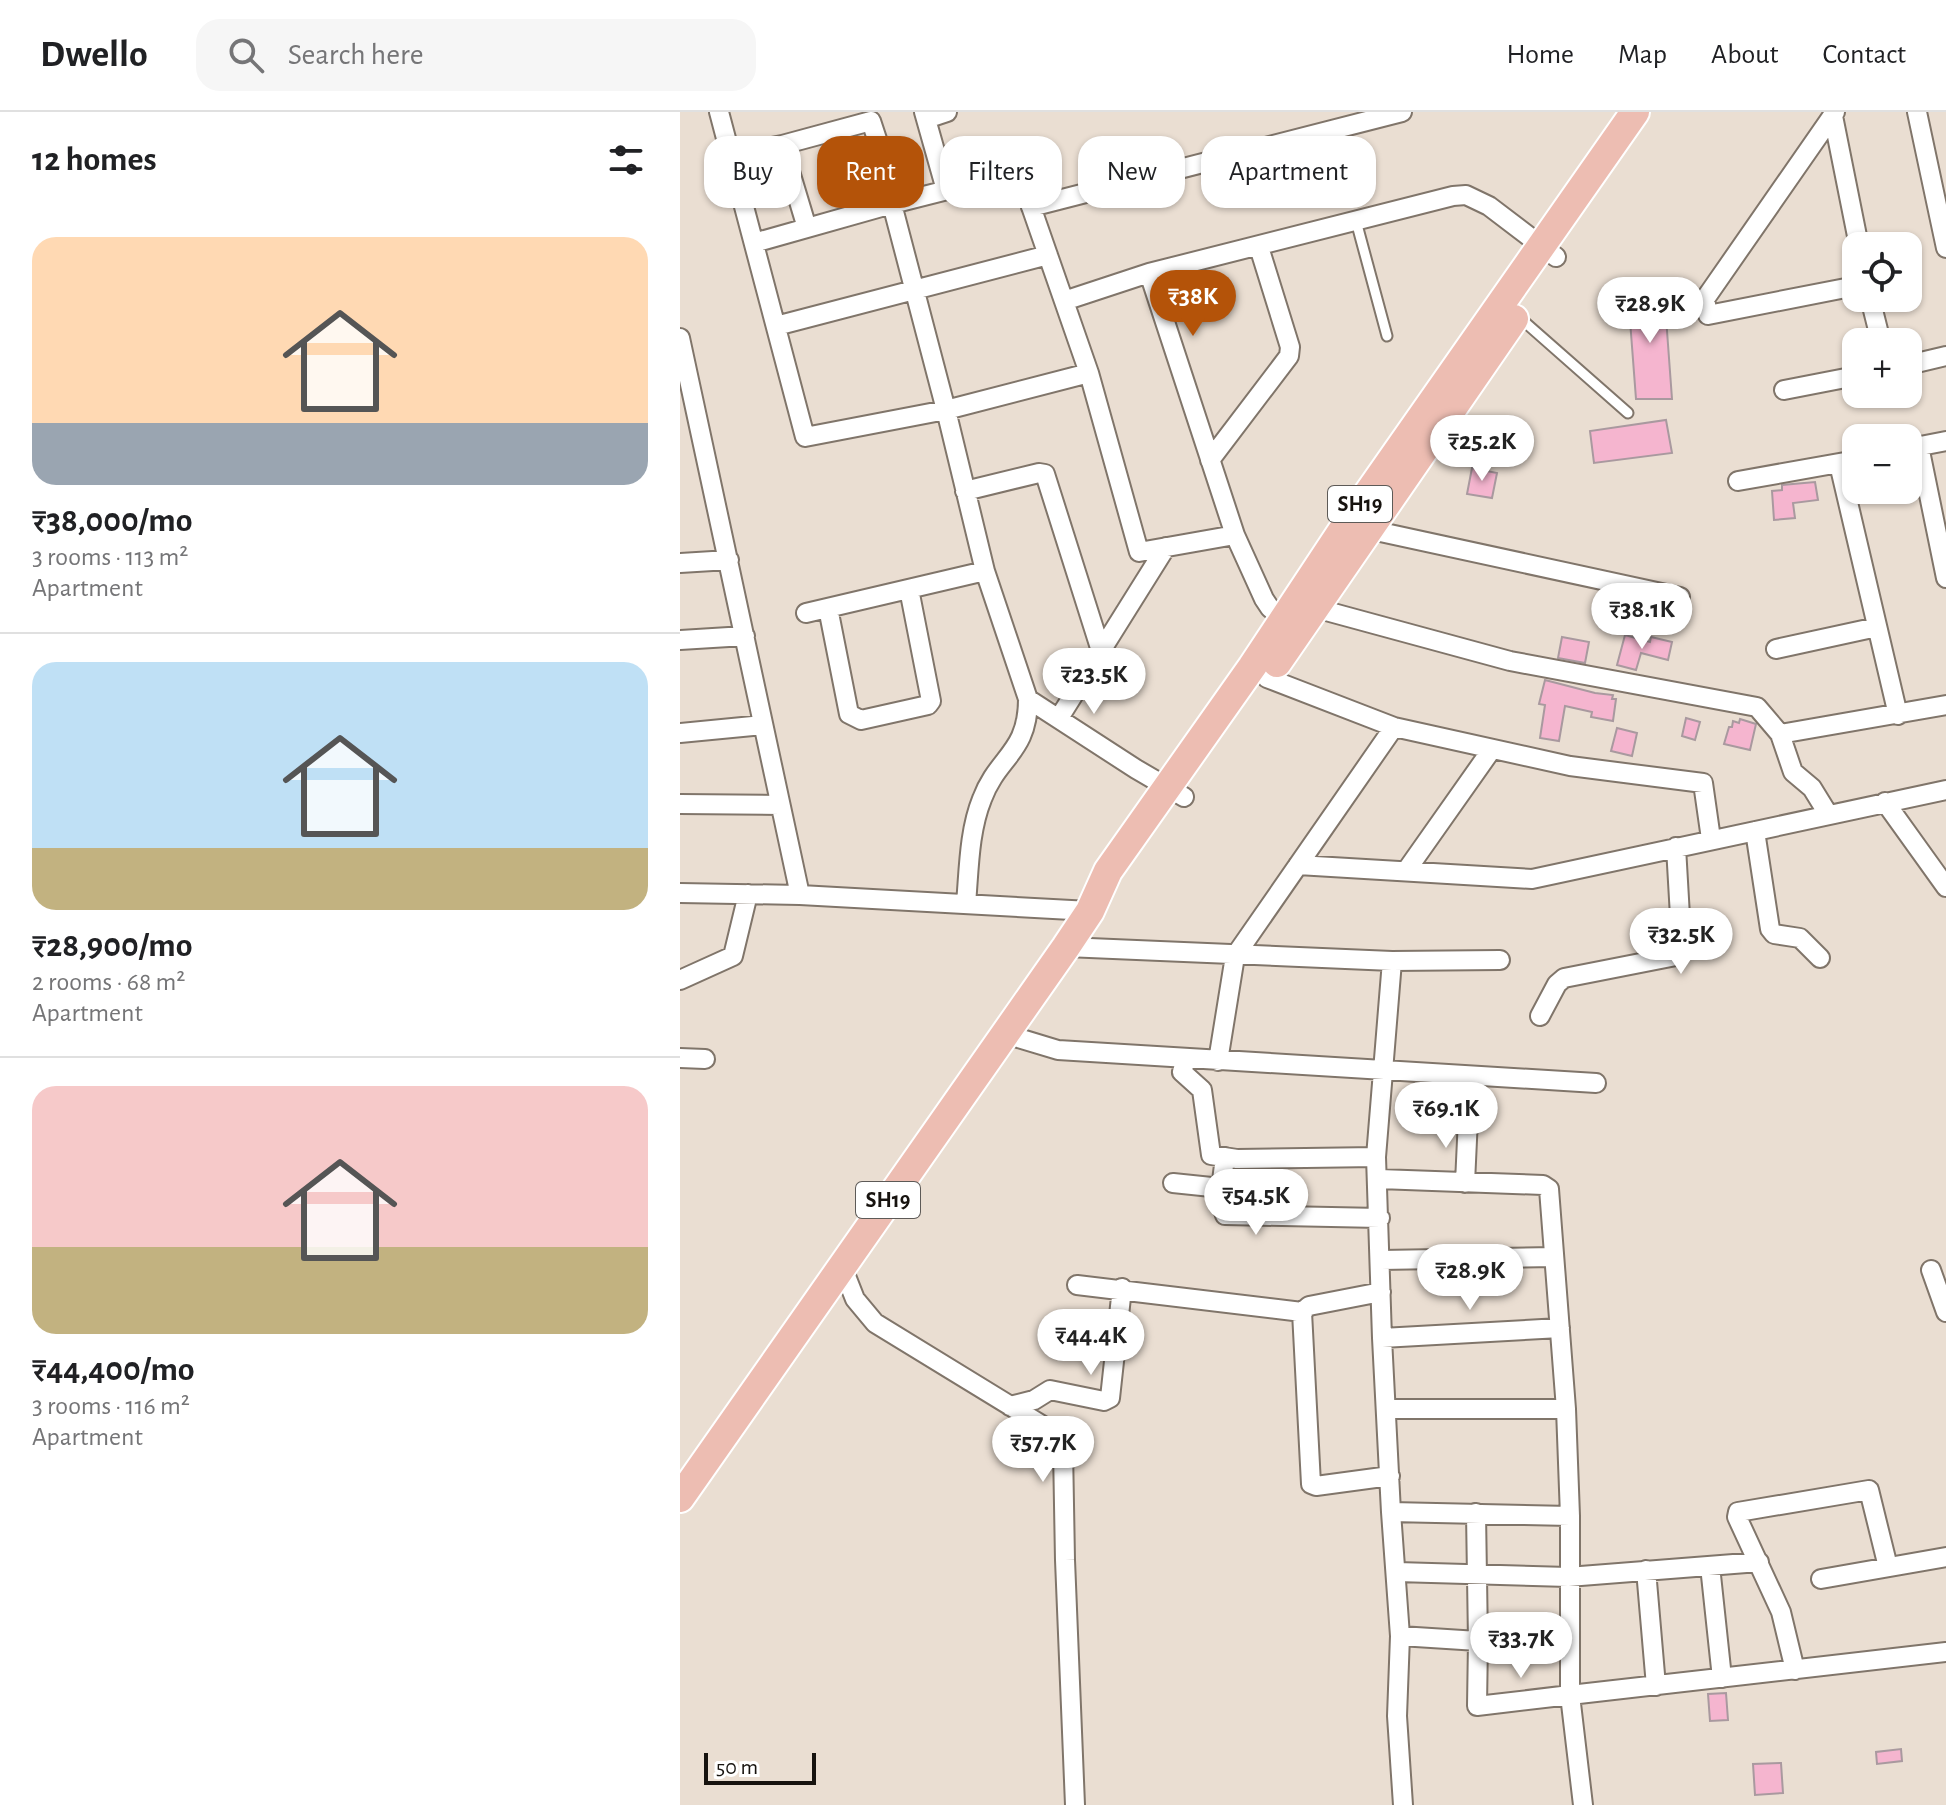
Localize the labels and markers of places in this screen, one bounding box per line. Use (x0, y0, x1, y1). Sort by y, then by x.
pin: ₹38K (1146, 270, 1240, 338)
pin: ₹28.9K (1585, 277, 1715, 345)
pin: ₹25.2K (1417, 415, 1547, 483)
pin: ₹38.1K (1577, 583, 1707, 651)
pin: ₹23.5K (1029, 648, 1159, 716)
pin: ₹32.5K (1616, 908, 1746, 976)
pin: ₹69.1K (1381, 1082, 1511, 1150)
pin: ₹54.5K (1191, 1169, 1321, 1237)
pin: ₹28.9K (1405, 1244, 1535, 1312)
pin: ₹44.4K (1026, 1309, 1156, 1377)
pin: ₹57.7K (978, 1416, 1108, 1484)
pin: ₹33.7K (1456, 1612, 1586, 1680)

